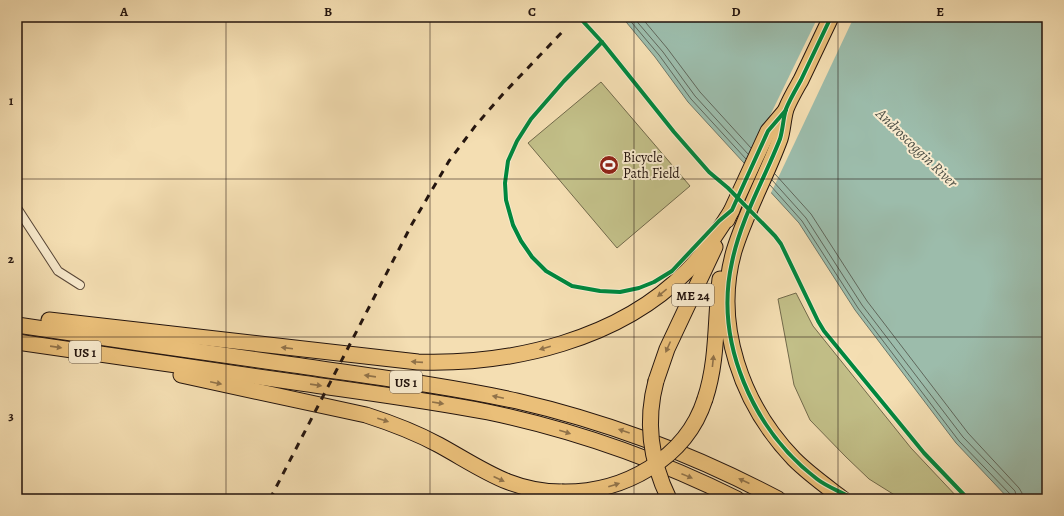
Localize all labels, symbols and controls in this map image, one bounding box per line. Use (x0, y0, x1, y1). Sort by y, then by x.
text: A (119, 3, 129, 20)
text: B (324, 3, 332, 20)
text: C (528, 3, 536, 20)
text: D (731, 3, 741, 20)
text: E (936, 3, 944, 20)
text: 1 (9, 92, 14, 109)
water label: Androscoggin River (871, 103, 963, 193)
place label: Bicycle Path Field (623, 148, 680, 183)
sports icon: Bicycle Path Field (598, 154, 620, 176)
text: 2 (8, 250, 15, 267)
road number: ME 24 (672, 284, 714, 306)
one-way arrow (657, 288, 667, 297)
road number: US 1 (69, 341, 101, 363)
one-way arrow (665, 341, 671, 353)
one-way arrow (50, 344, 62, 350)
one-way arrow (281, 344, 293, 351)
one-way arrow (539, 345, 551, 351)
one-way arrow (710, 355, 716, 367)
one-way arrow (411, 358, 423, 365)
road number: US 1 (390, 371, 422, 393)
one-way arrow (364, 373, 376, 379)
one-way arrow (210, 380, 222, 386)
one-way arrow (310, 382, 322, 388)
one-way arrow (492, 394, 504, 400)
one-way arrow (432, 401, 444, 407)
text: 3 (8, 407, 14, 424)
one-way arrow (378, 417, 390, 423)
one-way arrow (617, 428, 629, 434)
one-way arrow (559, 429, 571, 435)
one-way arrow (682, 473, 693, 479)
one-way arrow (494, 476, 505, 482)
one-way arrow (738, 478, 749, 484)
one-way arrow (608, 482, 620, 488)

